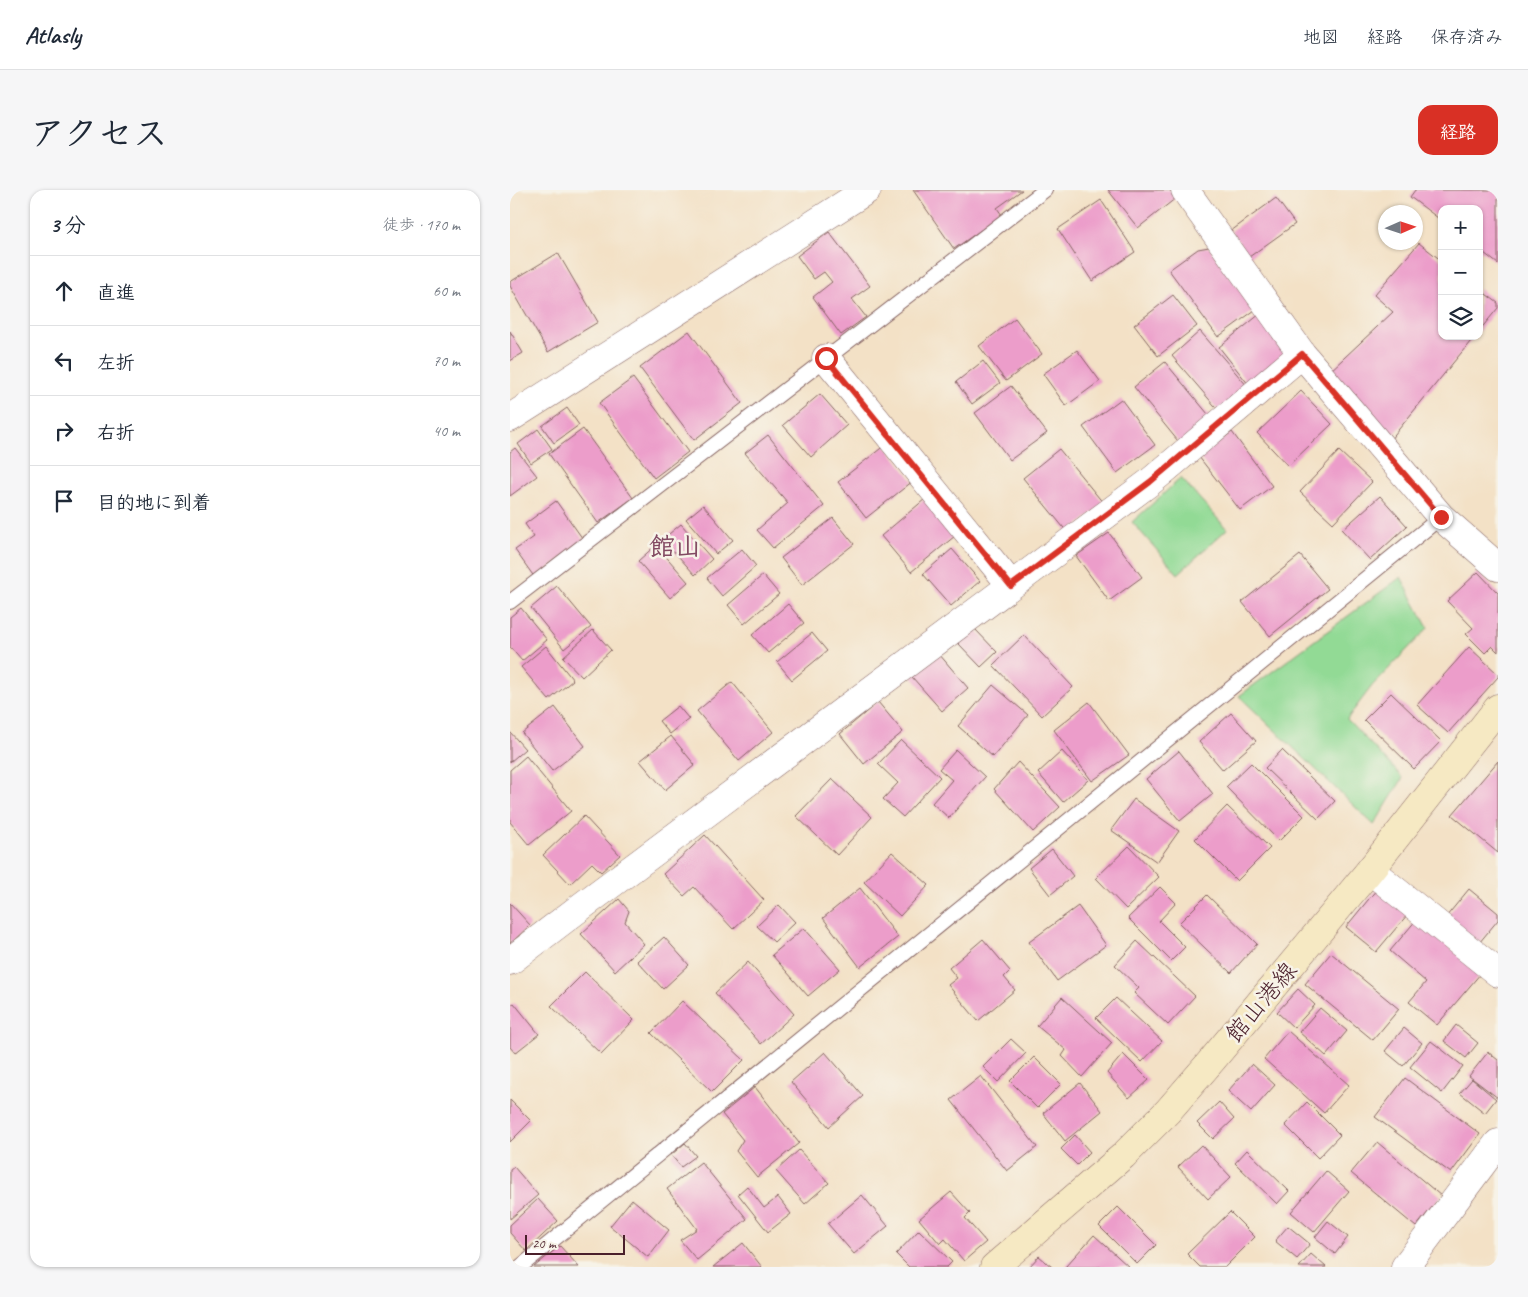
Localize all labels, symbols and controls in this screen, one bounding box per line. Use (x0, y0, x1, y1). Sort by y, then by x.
text: Atlasly (25, 20, 81, 50)
text: 地図 (1303, 26, 1339, 48)
text: 経路 (1367, 26, 1403, 48)
text: 保存済み (1431, 26, 1503, 48)
button: 経路 (1418, 105, 1498, 155)
text: アクセス (30, 111, 168, 156)
north arrow (1378, 205, 1423, 250)
map controls (1438, 205, 1483, 340)
button: + (1438, 205, 1483, 250)
text: 3 分 (50, 212, 86, 238)
text: 徒歩 · 170 m (383, 215, 460, 235)
button: − (1438, 250, 1483, 295)
icon: ahead (50, 277, 78, 305)
text: 直進 (97, 281, 135, 305)
text: 60 m (433, 281, 460, 301)
button: layers (1438, 295, 1483, 340)
icon: left (50, 347, 78, 375)
route start (815, 347, 838, 370)
text: 左折 (97, 351, 135, 375)
text: 70 m (433, 351, 460, 371)
icon: right (50, 417, 78, 445)
text: 右折 (97, 421, 135, 445)
text: 40 m (433, 421, 460, 441)
icon: arrive (50, 487, 78, 515)
text: 目的地に到着 (97, 491, 211, 515)
route end (1430, 506, 1453, 529)
district label: 館山 (649, 530, 701, 563)
street label: 館山港線 (1219, 956, 1303, 1048)
scale bar (525, 1232, 625, 1255)
text: 20 m (532, 1235, 556, 1252)

